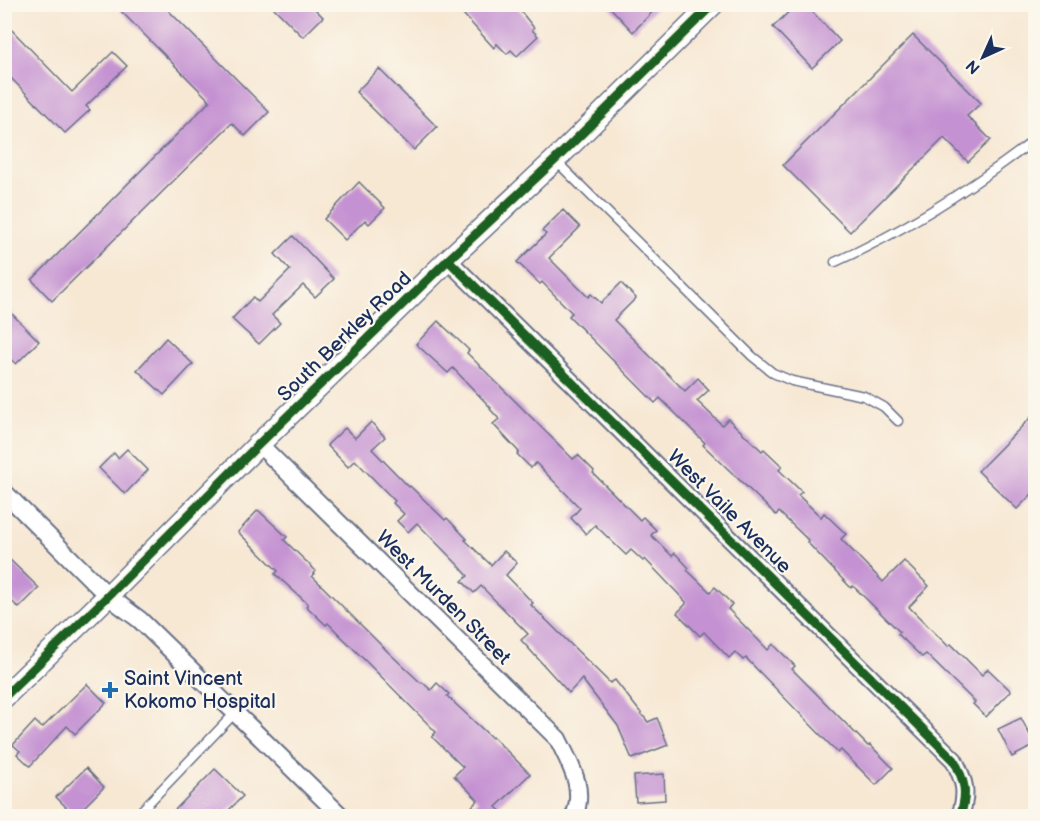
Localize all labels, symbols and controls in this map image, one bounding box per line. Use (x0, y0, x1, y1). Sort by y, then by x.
north arrow (953, 27, 1013, 87)
text: N (962, 56, 984, 78)
street label: South Berkley Road (273, 267, 417, 407)
street label: West Vaile Avenue (662, 445, 796, 579)
street label: West Murden Street (371, 526, 515, 670)
place label: Saint Vincent Kokomo Hospital (124, 667, 276, 714)
marker: Saint Vincent Kokomo Hospital (101, 681, 119, 699)

